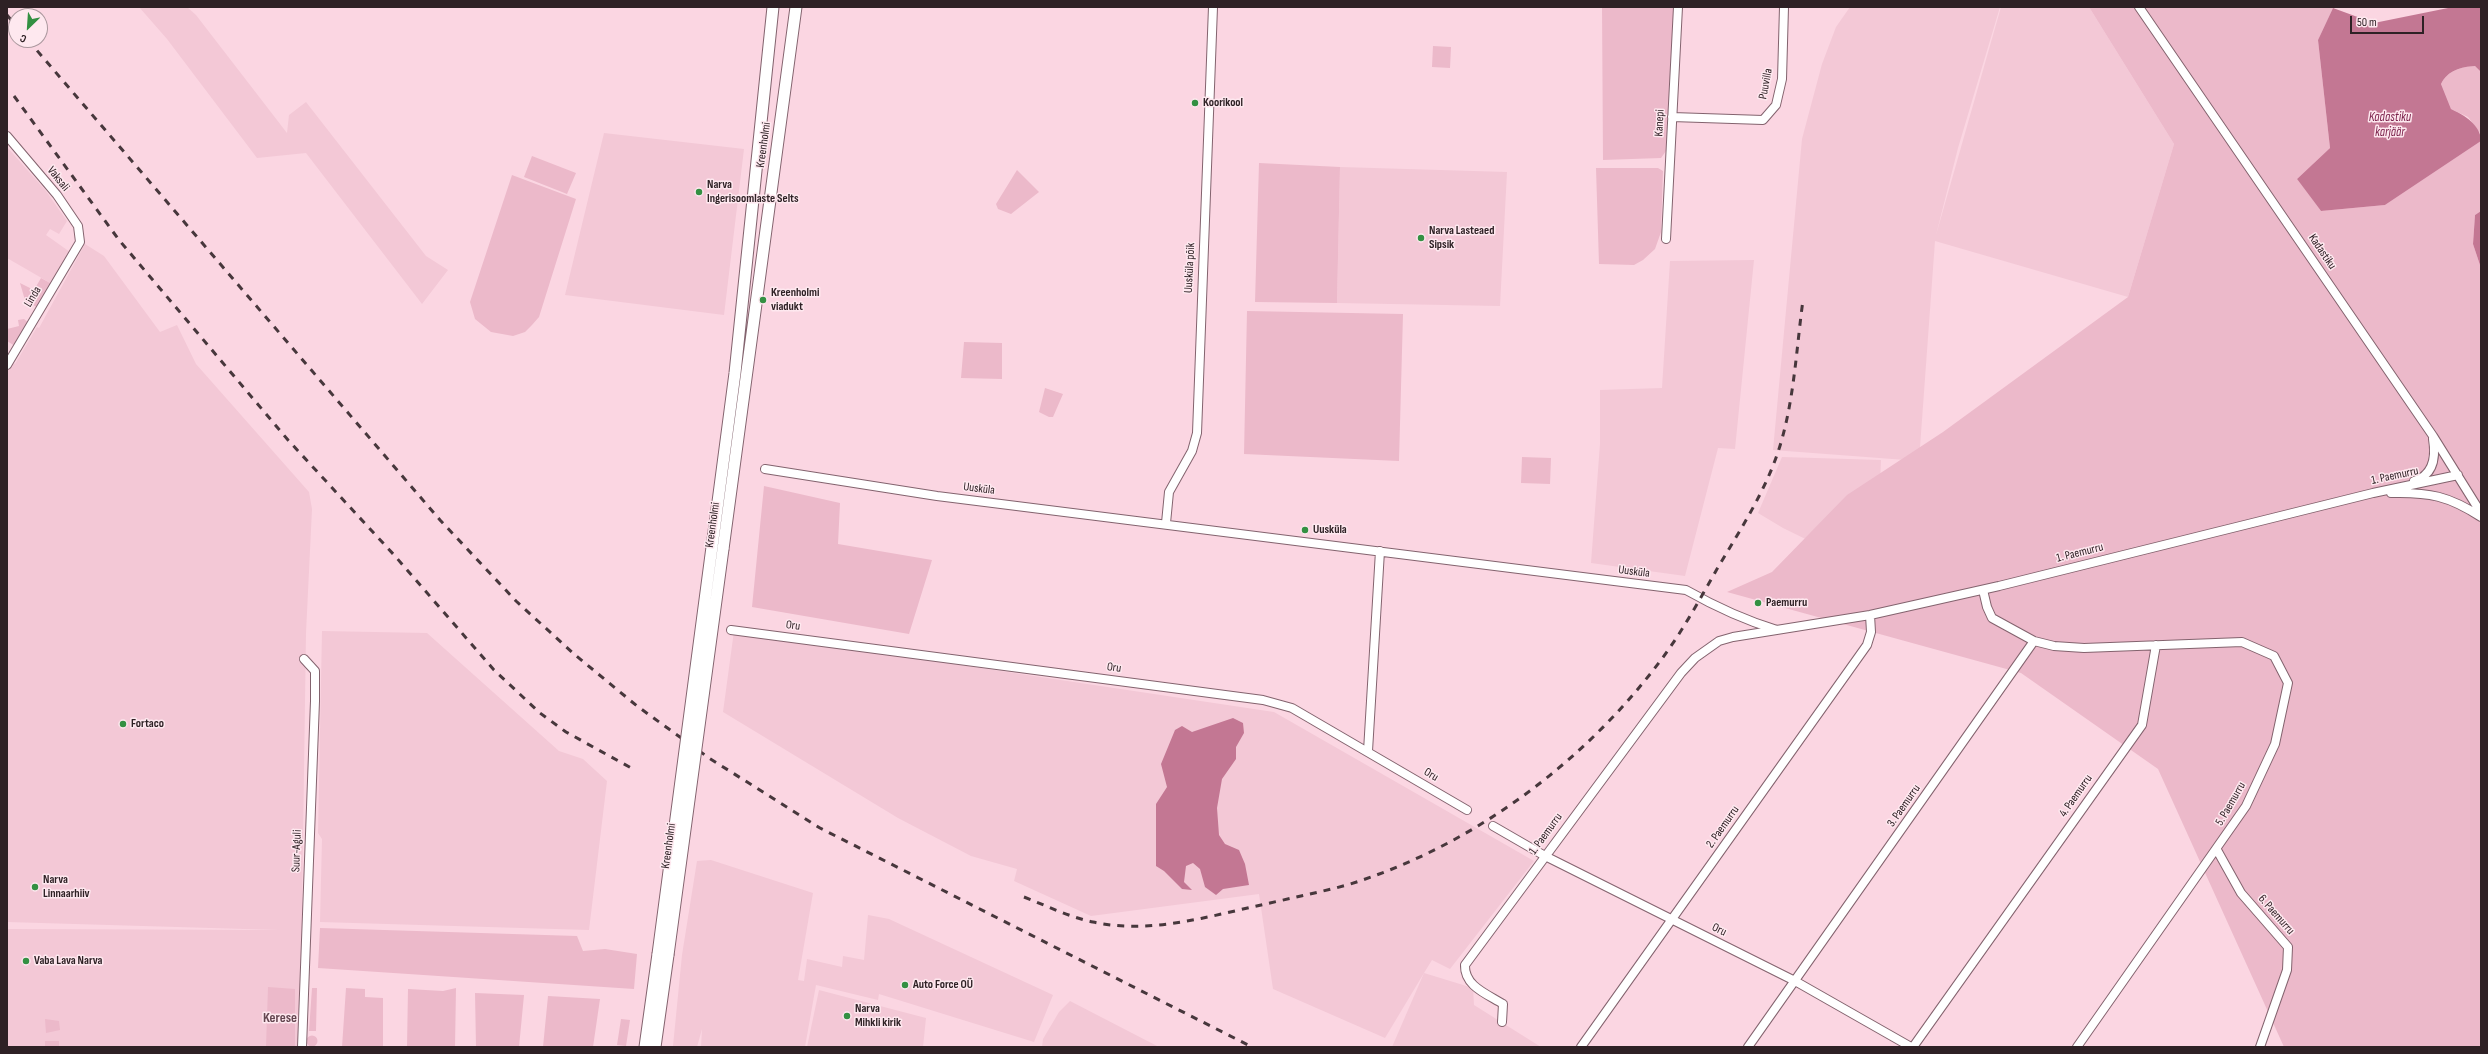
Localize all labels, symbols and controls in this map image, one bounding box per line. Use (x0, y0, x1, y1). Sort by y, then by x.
north arrow (8, 8, 48, 48)
scale bar (2352, 8, 2426, 34)
text: 50 m (2357, 15, 2377, 30)
text: С (18, 31, 28, 46)
street label: Puuvilla (1756, 67, 1776, 101)
place label: Koorikool (1203, 96, 1243, 110)
marker: Koorikool (1190, 98, 1200, 108)
street label: Kanepi (1652, 109, 1668, 137)
water label: Kadastiku karjäär (2369, 110, 2411, 141)
street label: Kreenholmi (754, 121, 774, 169)
street label: Vaksali (44, 164, 72, 194)
place label: Narva Ingerisoomlaste Selts (707, 178, 799, 206)
marker: Narva Ingerisoomlaste Selts (694, 187, 704, 197)
place label: Narva Lasteaed Sipsik (1429, 224, 1494, 252)
street label: Kadastiku (2305, 232, 2339, 272)
marker: Narva Lasteaed Sipsik (1416, 233, 1426, 243)
street label: Uusküla põik (1181, 242, 1199, 294)
street label: Linda (21, 284, 45, 310)
place label: Kreenholmi viadukt (771, 286, 819, 314)
marker: Kreenholmi viadukt (758, 295, 768, 305)
street label: 1. Paemurru (2370, 464, 2420, 488)
street label: Uusküla (962, 480, 996, 498)
street label: Kreenholmi (703, 501, 723, 549)
place label: Uusküla (1313, 523, 1347, 537)
marker: Uusküla (1300, 525, 1310, 535)
street label: 1. Paemurru (2055, 540, 2105, 566)
street label: Uusküla (1617, 563, 1651, 581)
place label: Paemurru (1766, 596, 1807, 610)
marker: Paemurru (1753, 598, 1763, 608)
street label: Oru (785, 618, 801, 634)
street label: Oru (1106, 660, 1122, 676)
place label: Fortaco (131, 717, 164, 731)
marker: Fortaco (118, 719, 128, 729)
street label: Oru (1421, 765, 1441, 785)
street label: 4. Paemurru (2056, 772, 2096, 820)
street label: 5. Paemurru (2213, 780, 2249, 828)
street label: 3. Paemurru (1884, 782, 1924, 830)
street label: 2. Paemurru (1703, 803, 1743, 851)
street label: 1. Paemurru (1526, 810, 1566, 858)
street label: Kreenholmi (659, 822, 679, 870)
street label: Suur-Aguli (289, 829, 305, 873)
place label: Narva Linnaarhiiv (43, 873, 90, 901)
marker: Narva Linnaarhiiv (30, 882, 40, 892)
street label: 6. Paemurru (2255, 892, 2297, 938)
street label: Oru (1709, 920, 1729, 940)
place label: Vaba Lava Narva (34, 954, 103, 968)
marker: Vaba Lava Narva (21, 956, 31, 966)
place label: Auto Force OÜ (913, 978, 973, 992)
marker: Auto Force OÜ (900, 980, 910, 990)
place label: Narva Mihkli kirik (855, 1002, 901, 1030)
district label: Kerese (263, 1010, 297, 1026)
marker: Narva Mihkli kirik (842, 1011, 852, 1021)

